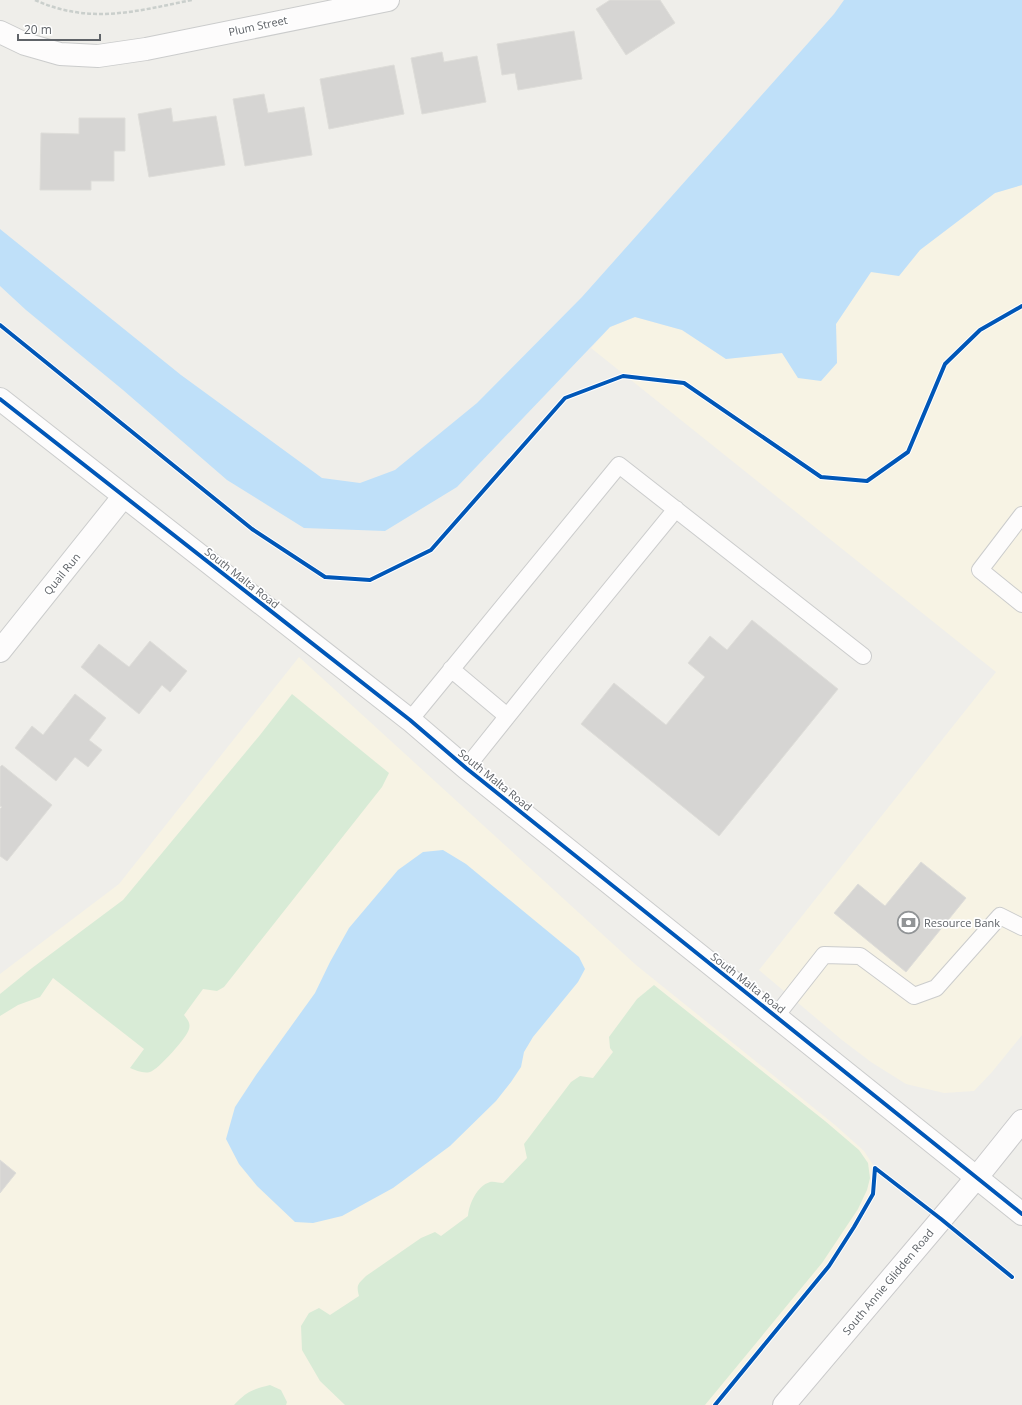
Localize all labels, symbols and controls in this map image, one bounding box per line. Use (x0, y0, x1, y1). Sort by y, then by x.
street label: Plum Street (227, 12, 289, 39)
scale bar (18, 16, 100, 42)
text: 20 m (24, 21, 52, 38)
street label: South Malta Road (202, 544, 283, 611)
street label: Quail Run (40, 549, 83, 598)
street label: South Malta Road (455, 745, 535, 814)
bank icon: Resource Bank (895, 910, 921, 936)
place label: Resource Bank (924, 915, 1000, 930)
street label: South Malta Road (708, 949, 789, 1016)
street label: South Annie Glidden Road (839, 1225, 936, 1338)

